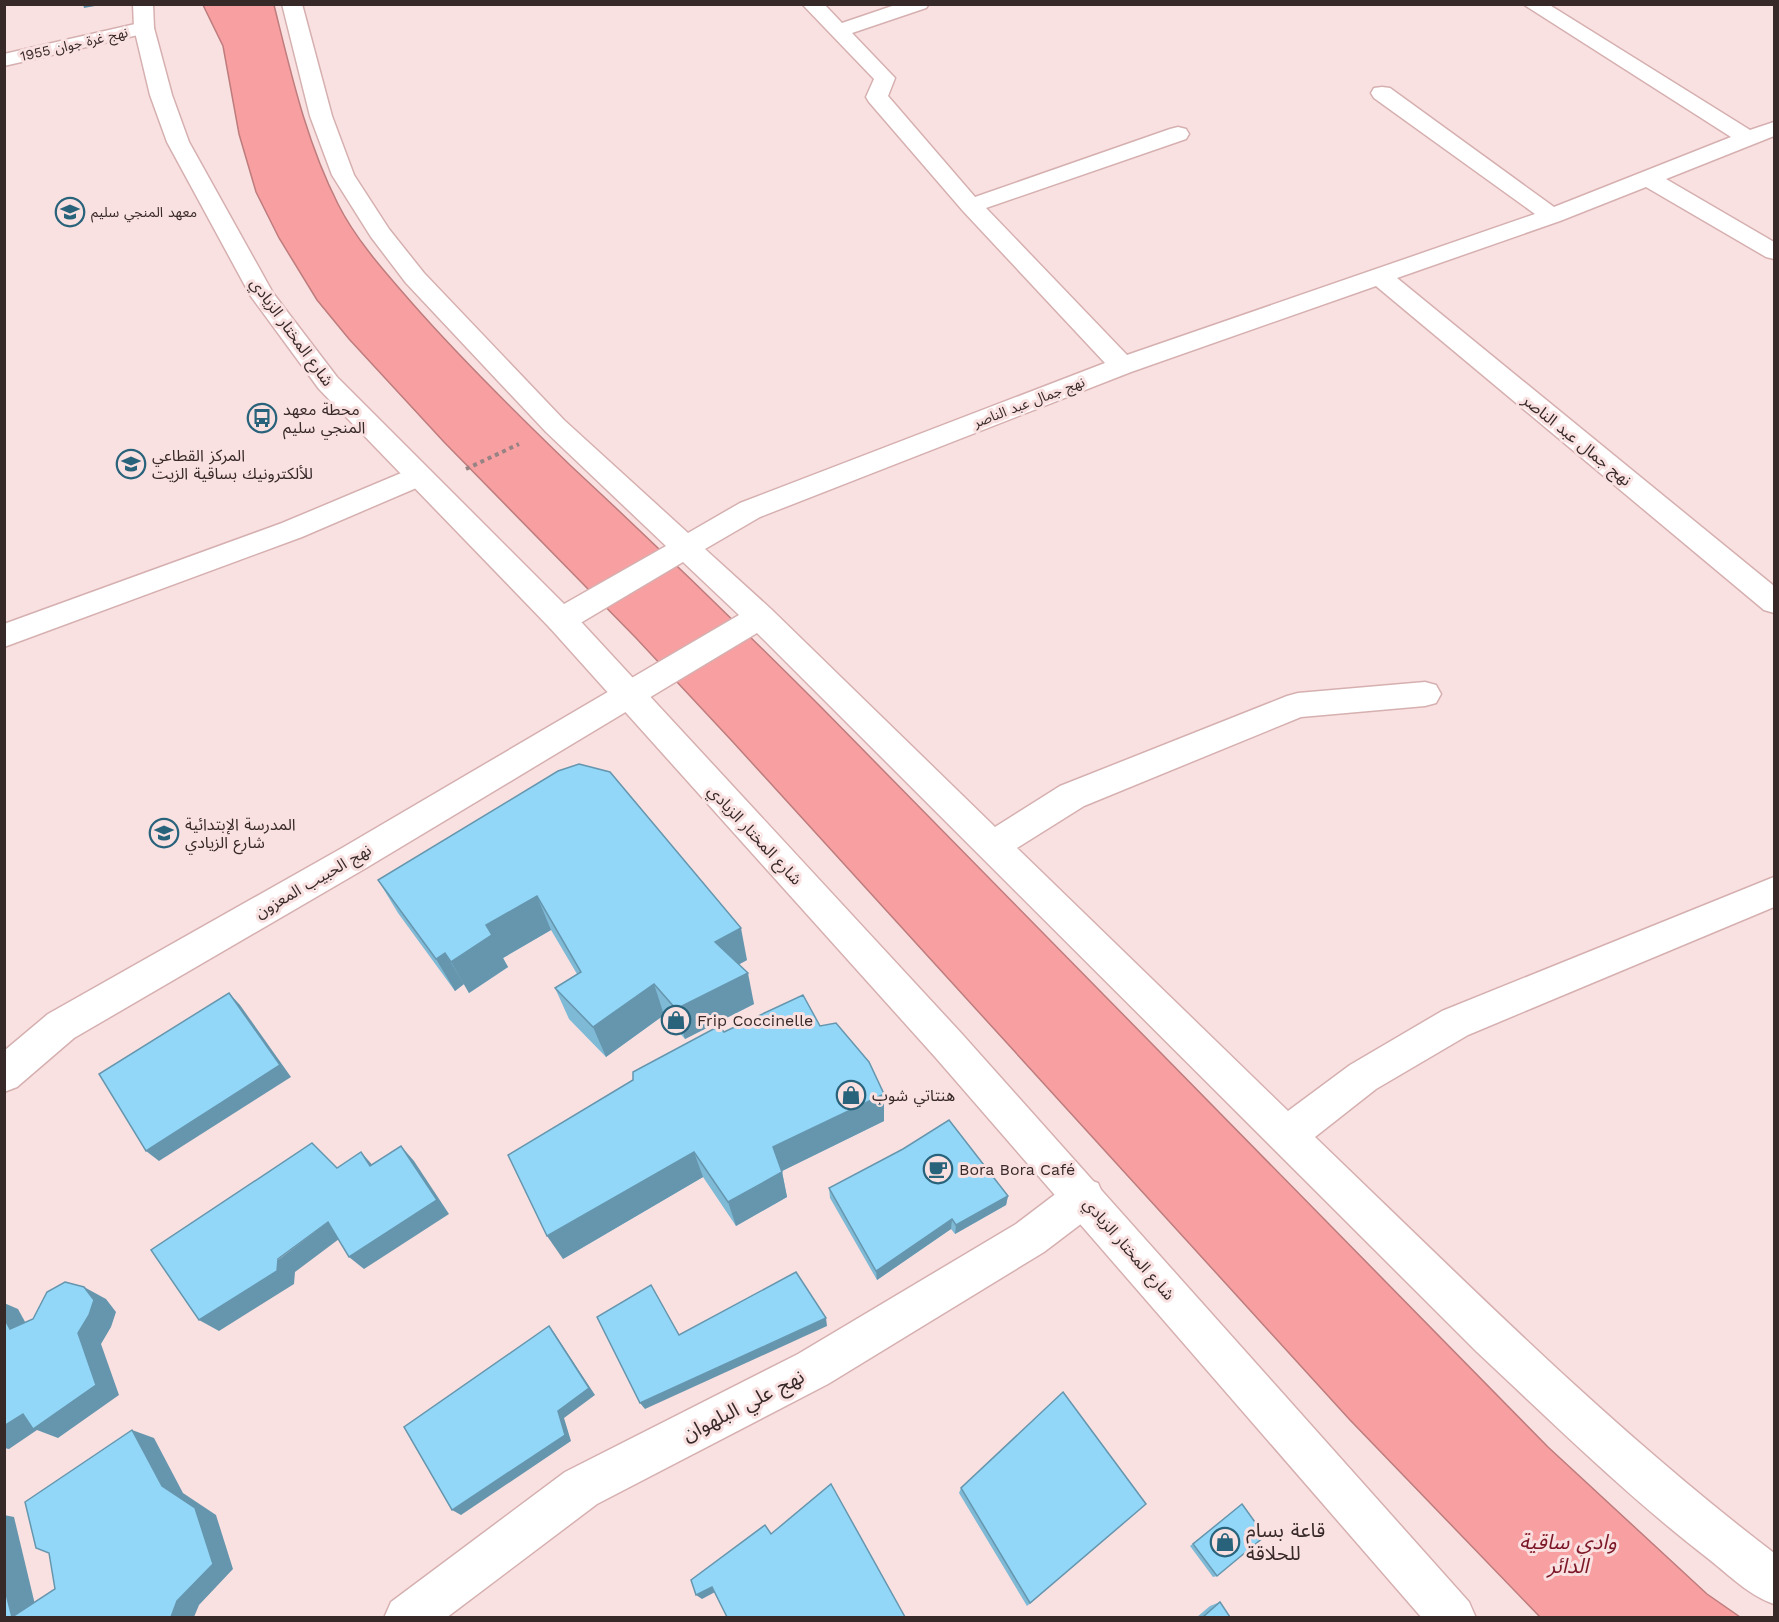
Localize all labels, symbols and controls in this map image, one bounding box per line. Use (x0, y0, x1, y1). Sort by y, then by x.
street label: نهج غرة جوان 1955 (19, 24, 130, 67)
school or university icon: معهد المنجي سليم (54, 196, 86, 228)
place label: معهد المنجي سليم (91, 204, 197, 223)
street label: شارع المختار الزيادي (244, 274, 338, 392)
street label: نهج جمال عبد الناصر (970, 373, 1088, 434)
street label: نهج جمال عبد الناصر (1516, 390, 1635, 492)
place label: محطة معهد المنجي سليم (283, 400, 365, 440)
bus stop icon: محطة معهد المنجي سليم (246, 402, 278, 434)
place label: المركز القطاعي للألكترونيك بساقية الزيت (152, 446, 313, 483)
school or university icon: المركز القطاعي للألكترونيك بساقية الزيت (115, 448, 147, 480)
street label: شارع المختار الزيادي (702, 781, 806, 891)
place label: المدرسة الإبتدائية شارع الزيادي (185, 815, 296, 855)
school or university icon: المدرسة الإبتدائية شارع الزيادي (148, 817, 180, 849)
street label: نهج الحبيب المعزون (252, 840, 376, 925)
shop icon: Frip Coccinelle (660, 1004, 692, 1036)
place label: Frip Coccinelle (697, 1011, 813, 1030)
shop icon: هنتاتي شوب (835, 1079, 867, 1111)
place label: هنتاتي شوب (872, 1086, 955, 1107)
cafe icon: Bora Bora Café (922, 1153, 954, 1185)
place label: Bora Bora Café (959, 1160, 1075, 1179)
street label: شارع المختار الزيادي (1077, 1194, 1179, 1306)
street label: نهج علي البلهوان (678, 1364, 810, 1449)
place label: قاعة بسام للحلاقة (1246, 1518, 1325, 1565)
shop icon: قاعة بسام للحلاقة (1209, 1526, 1241, 1558)
water label: وادي ساقية الدائر (1519, 1529, 1617, 1578)

